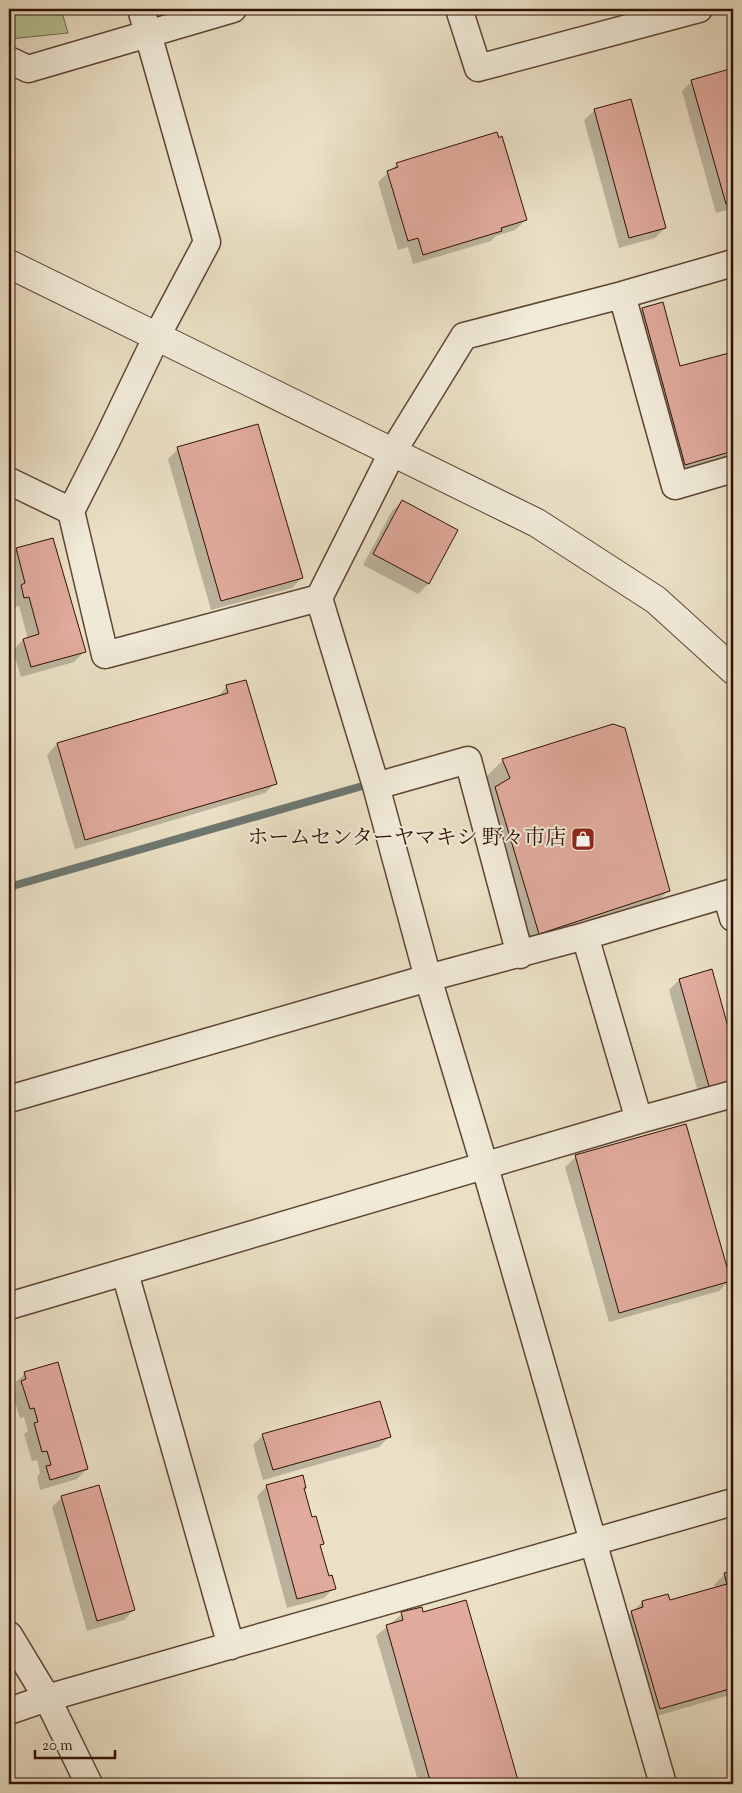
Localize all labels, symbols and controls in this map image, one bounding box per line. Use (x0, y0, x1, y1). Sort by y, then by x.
place label: ホームセンターヤマキシ 野々市店 (248, 824, 566, 854)
shop icon: ホームセンターヤマキシ 野々市店 (570, 826, 596, 852)
scale bar (35, 1728, 115, 1760)
text: 20 m (42, 1736, 73, 1757)

